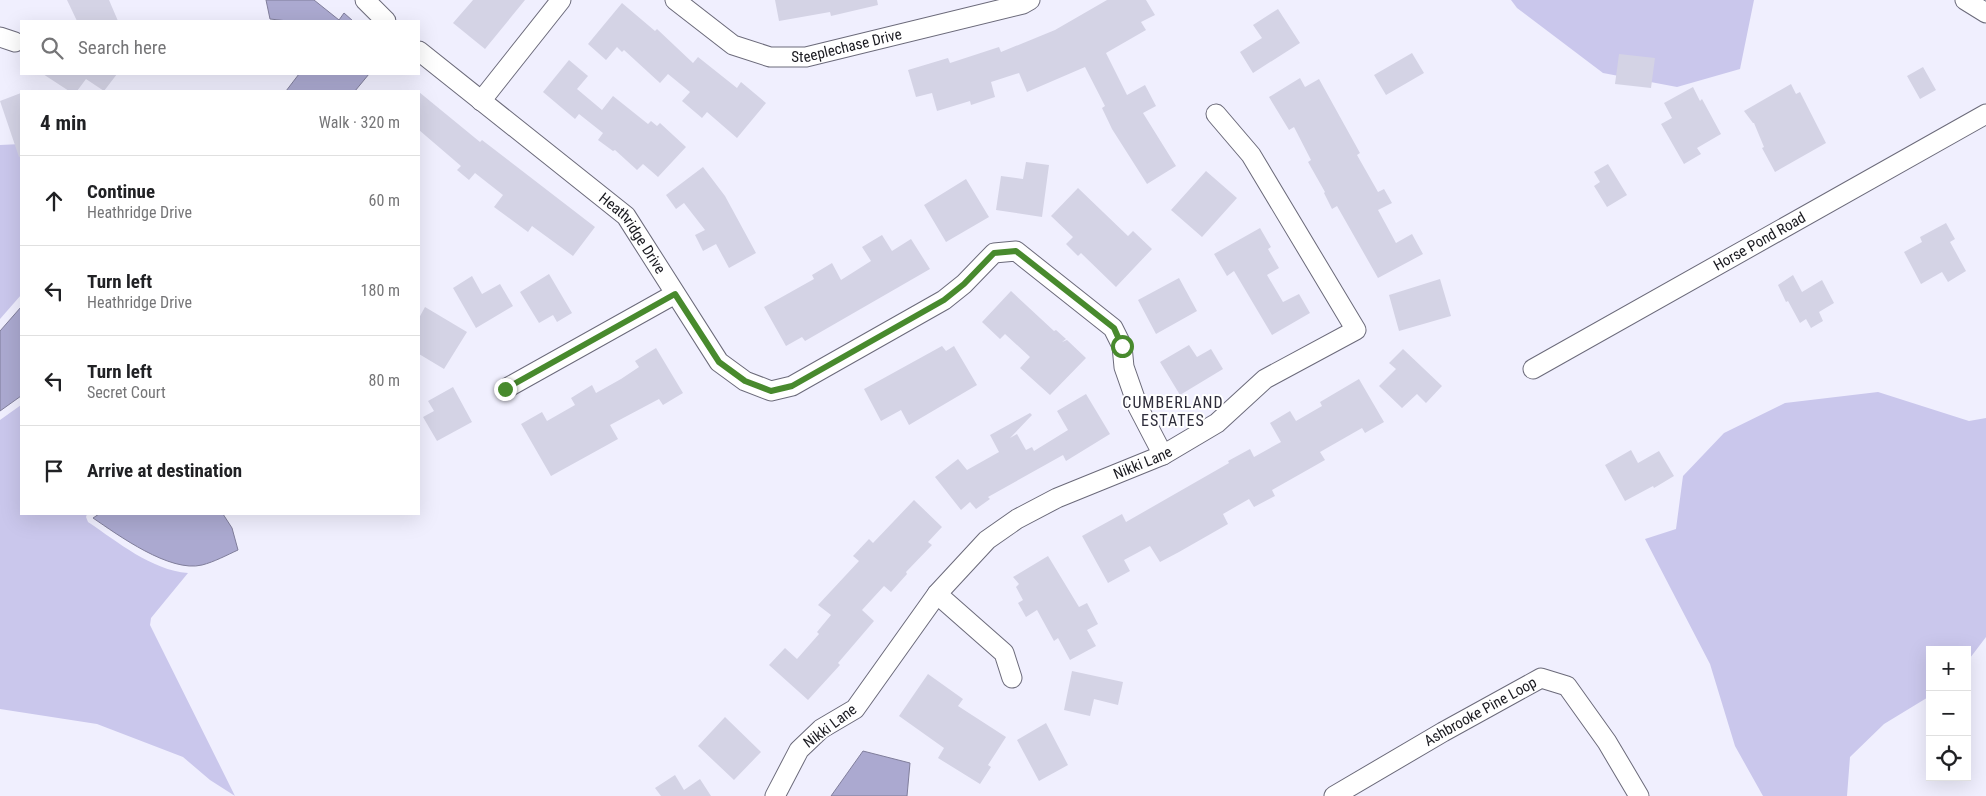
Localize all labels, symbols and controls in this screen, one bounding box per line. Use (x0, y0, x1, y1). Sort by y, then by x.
search box (20, 20, 420, 75)
street label: Steeplechase Drive (791, 25, 903, 66)
icon: search (38, 34, 66, 62)
text: Search here (78, 36, 166, 59)
text: 4 min (40, 111, 87, 135)
text: Walk · 320 m (319, 113, 400, 132)
text: Continue (87, 180, 155, 203)
icon: ahead (40, 187, 68, 215)
street label: Heathridge Drive (595, 189, 669, 277)
text: 60 m (368, 191, 400, 210)
text: Heathridge Drive (87, 203, 192, 222)
street label: Horse Pond Road (1710, 208, 1809, 275)
text: Turn left (87, 270, 152, 293)
icon: left (40, 277, 68, 305)
text: 180 m (361, 281, 400, 300)
text: Heathridge Drive (87, 293, 192, 312)
route start (1111, 335, 1134, 358)
text: Turn left (87, 360, 152, 383)
icon: left (40, 367, 68, 395)
text: 80 m (368, 371, 400, 390)
route end (494, 378, 517, 401)
text: Secret Court (87, 383, 166, 402)
district label: CUMBERLAND ESTATES (1122, 393, 1224, 430)
street label: Nikki Lane (1111, 443, 1175, 483)
icon: arrive (40, 457, 68, 485)
text: Arrive at destination (87, 459, 242, 482)
map controls (1926, 646, 1971, 781)
button: + (1926, 646, 1971, 691)
street label: Ashbrooke Pine Loop (1421, 673, 1540, 750)
button: − (1926, 691, 1971, 736)
street label: Nikki Lane (800, 700, 860, 752)
button: locate (1926, 736, 1971, 781)

